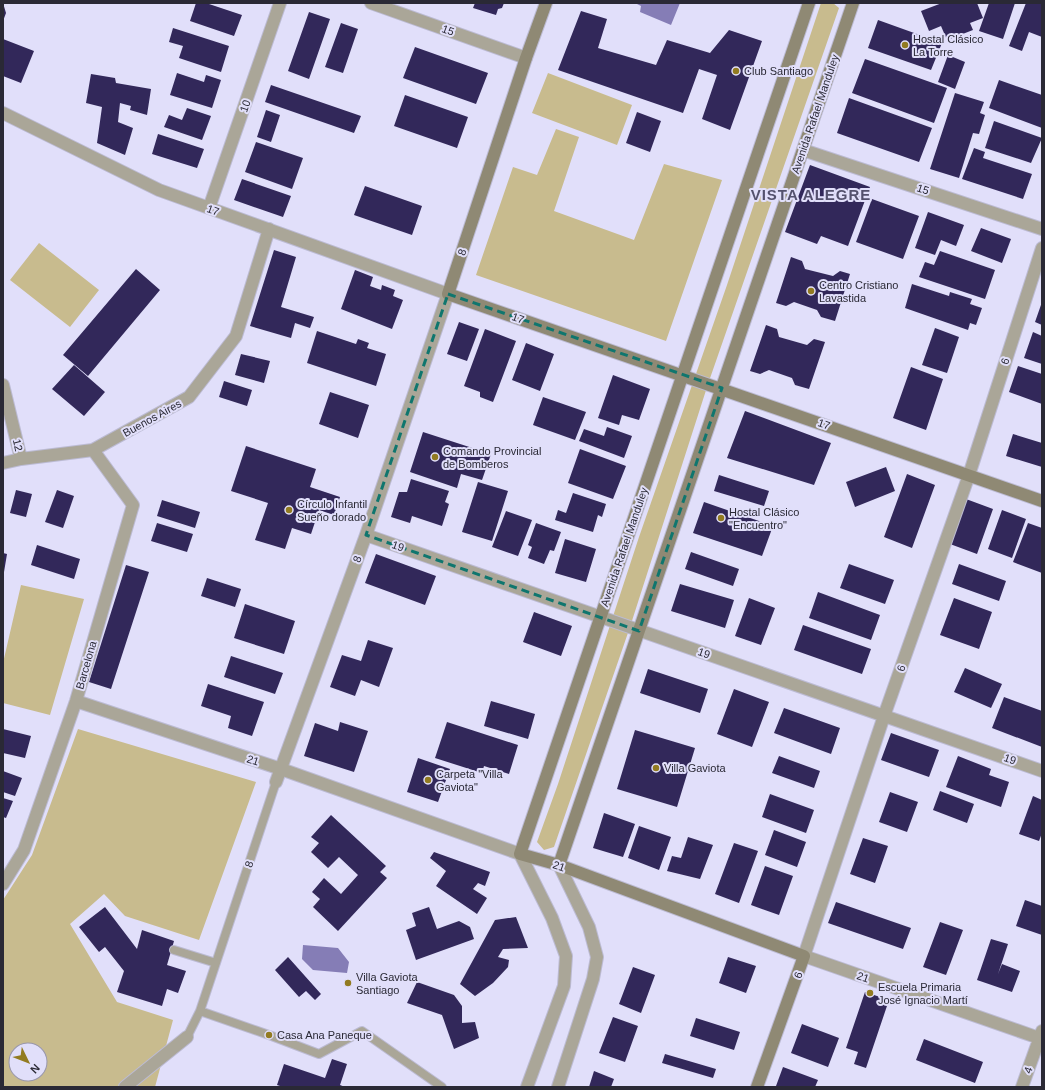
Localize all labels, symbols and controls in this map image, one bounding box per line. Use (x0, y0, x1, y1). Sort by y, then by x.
street label: 15 (440, 22, 456, 38)
place label: Hostal Clásico La Torre (913, 33, 983, 58)
marker: Hostal Clásico La Torre (900, 40, 910, 50)
street label: Avenida Rafael Manduley (789, 52, 841, 175)
place label: Club Santiago (744, 65, 813, 77)
marker: Club Santiago (731, 66, 741, 76)
street label: 10 (237, 98, 253, 114)
street label: 15 (915, 181, 931, 197)
district label: VISTA ALEGRE (751, 186, 871, 203)
street label: 17 (205, 202, 221, 218)
street label: 8 (455, 247, 469, 257)
place label: Centro Cristiano Lavastida (819, 279, 898, 304)
marker: Centro Cristiano Lavastida (806, 286, 816, 296)
street label: 17 (510, 310, 526, 326)
street label: 6 (998, 356, 1012, 366)
street label: Buenos Aires (121, 397, 184, 439)
street label: 17 (816, 416, 832, 432)
street label: 12 (11, 438, 25, 452)
place label: Comando Provincial de Bomberos (443, 445, 541, 470)
marker: Comando Provincial de Bomberos (430, 452, 440, 462)
street label: Avenida Rafael Manduley (598, 485, 650, 608)
place label: Círculo Infantil Sueño dorado (297, 498, 367, 523)
marker: Círculo Infantil Sueño dorado (284, 505, 294, 515)
place label: Hostal Clásico "Encuentro" (729, 506, 799, 531)
marker: Hostal Clásico "Encuentro" (716, 513, 726, 523)
street label: 19 (390, 538, 406, 554)
street label: 8 (350, 554, 364, 564)
street label: Barcelona (73, 639, 99, 690)
street label: 19 (696, 645, 712, 661)
street label: 6 (894, 663, 908, 673)
street label: 19 (1002, 751, 1018, 767)
street label: 21 (245, 752, 261, 768)
place label: Villa Gaviota (664, 762, 726, 774)
marker: Villa Gaviota (651, 763, 661, 773)
place label: Carpeta "Villa Gaviota" (436, 768, 504, 793)
marker: Carpeta "Villa Gaviota" (423, 775, 433, 785)
street label: 21 (551, 858, 567, 874)
street label: 8 (242, 859, 256, 869)
street label: 21 (855, 969, 871, 985)
street label: 6 (791, 970, 805, 980)
place label: Villa Gaviota Santiago (356, 971, 418, 996)
marker: Villa Gaviota Santiago (343, 978, 353, 988)
place label: Escuela Primaria José Ignacio Martí (878, 981, 968, 1006)
marker: Escuela Primaria José Ignacio Martí (865, 988, 875, 998)
place label: Casa Ana Paneque (277, 1029, 372, 1041)
marker: Casa Ana Paneque (264, 1030, 274, 1040)
north arrow (8, 1042, 48, 1082)
text: N (28, 1062, 42, 1076)
street label: 4 (1021, 1065, 1035, 1075)

